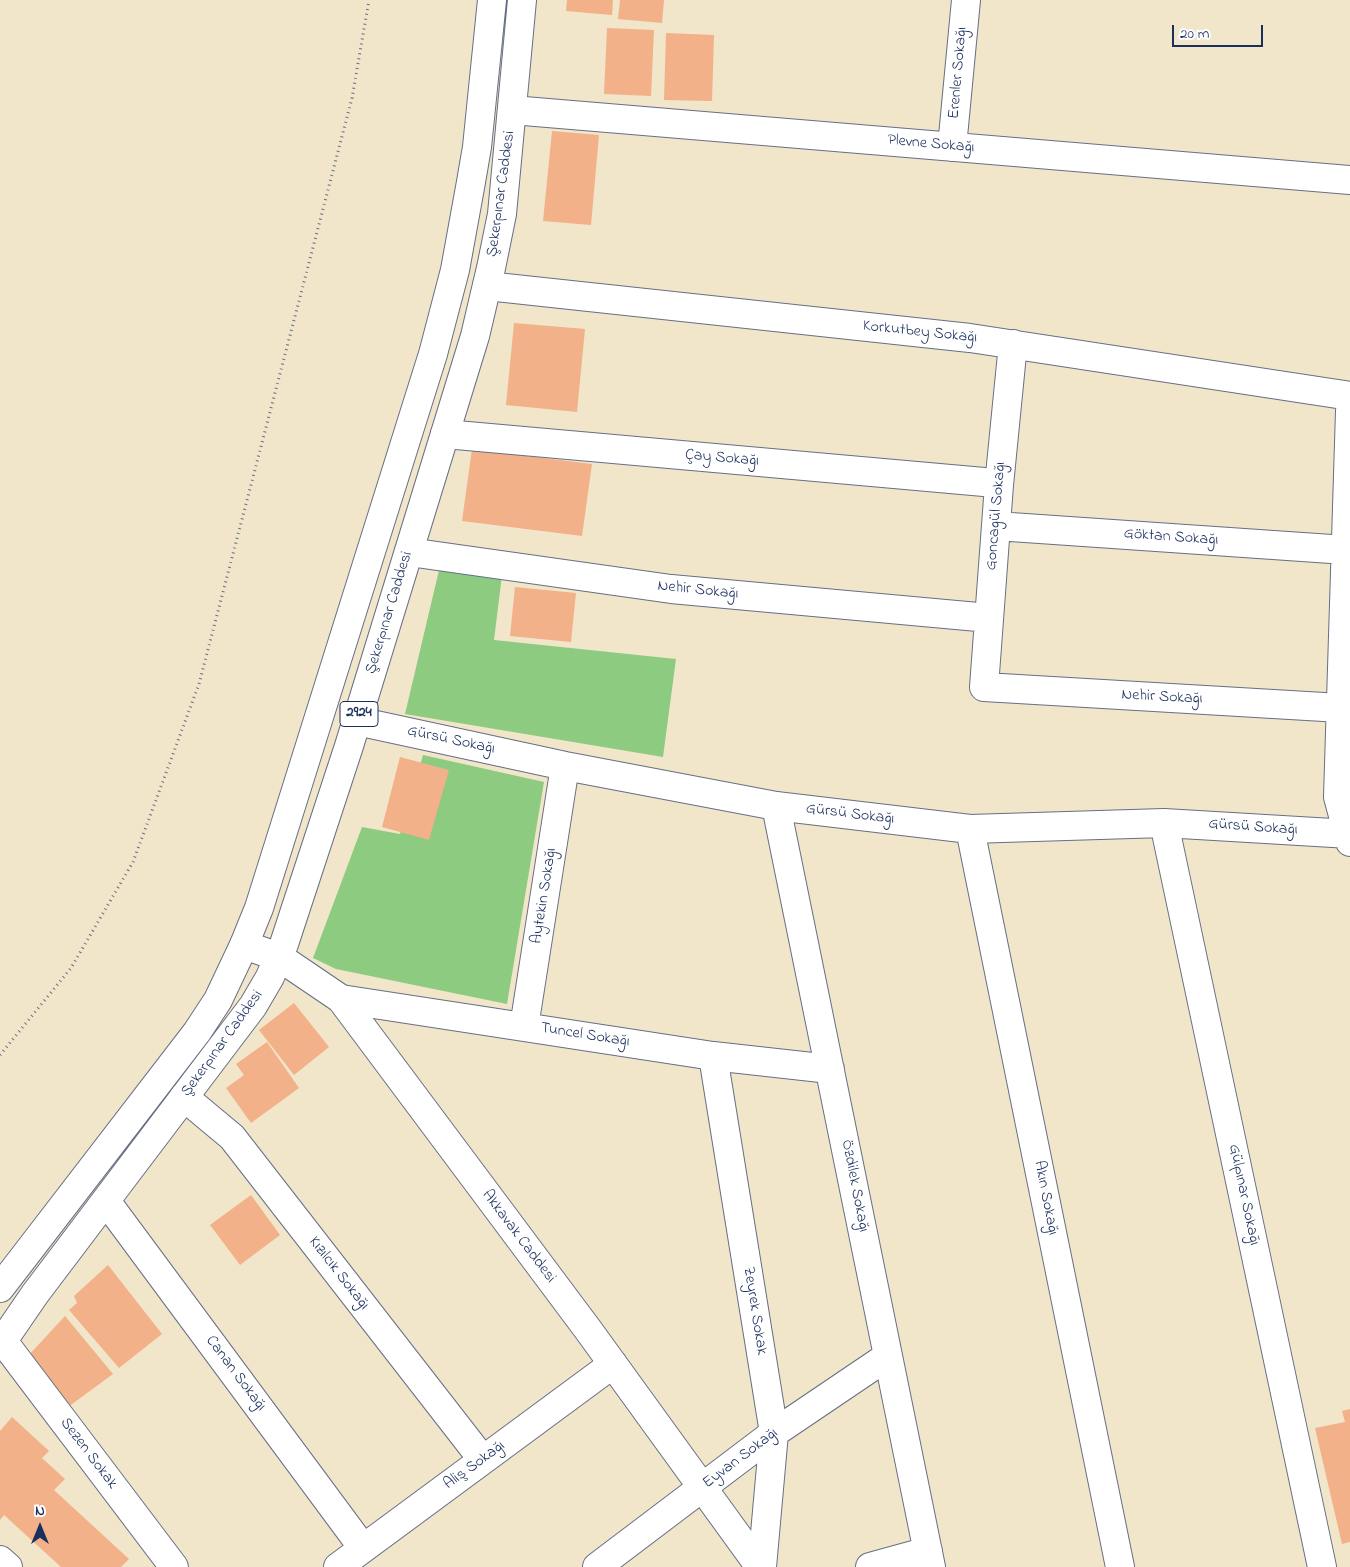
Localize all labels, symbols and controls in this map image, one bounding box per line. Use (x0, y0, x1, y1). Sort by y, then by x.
scale bar (1175, 15, 1266, 47)
text: 20 m (1180, 23, 1209, 45)
street label: Erenler Sokağı (945, 26, 973, 120)
street label: Şekerpınar Caddesi (484, 130, 520, 258)
street label: Plevne Sokağı (887, 132, 975, 158)
street label: Korkutbey Sokağı (862, 317, 978, 349)
street label: Çay Sokağı (684, 446, 760, 472)
street label: Goncagül Sokağı (983, 461, 1011, 571)
street label: Göktan Sokağı (1123, 525, 1219, 551)
street label: Şekerpınar Caddesi (362, 549, 418, 677)
street label: Nehir Sokağı (657, 577, 739, 605)
street label: Nehir Sokağı (1121, 686, 1203, 710)
road number: 2924 (340, 702, 378, 726)
street label: Gürsü Sokağı (405, 722, 497, 760)
street label: Gürsü Sokağı (805, 800, 895, 830)
street label: Gürsü Sokağı (1208, 815, 1298, 841)
street label: Aytekin Sokağı (528, 847, 562, 945)
street label: Şekerpınar Caddesi (178, 987, 268, 1101)
street label: Tuncel Sokağı (539, 1019, 631, 1053)
street label: Özdilek Sokağı (836, 1138, 872, 1234)
street label: Gülpınar Sokağı (1223, 1143, 1263, 1247)
street label: Akın Sokağı (1028, 1159, 1062, 1237)
street label: Akkavak Caddesi (477, 1187, 559, 1287)
street label: Kızılcık Sokağı (303, 1234, 373, 1314)
street label: Zeyrek Sokak (738, 1266, 770, 1356)
street label: Canan Sokağı (200, 1332, 270, 1416)
street label: Sezen Sokak (55, 1415, 121, 1493)
street label: Eyvan Sokağı (700, 1425, 782, 1493)
street label: Aliş Sokağı (440, 1437, 510, 1495)
text: N (35, 1501, 45, 1522)
north arrow (15, 1502, 65, 1552)

